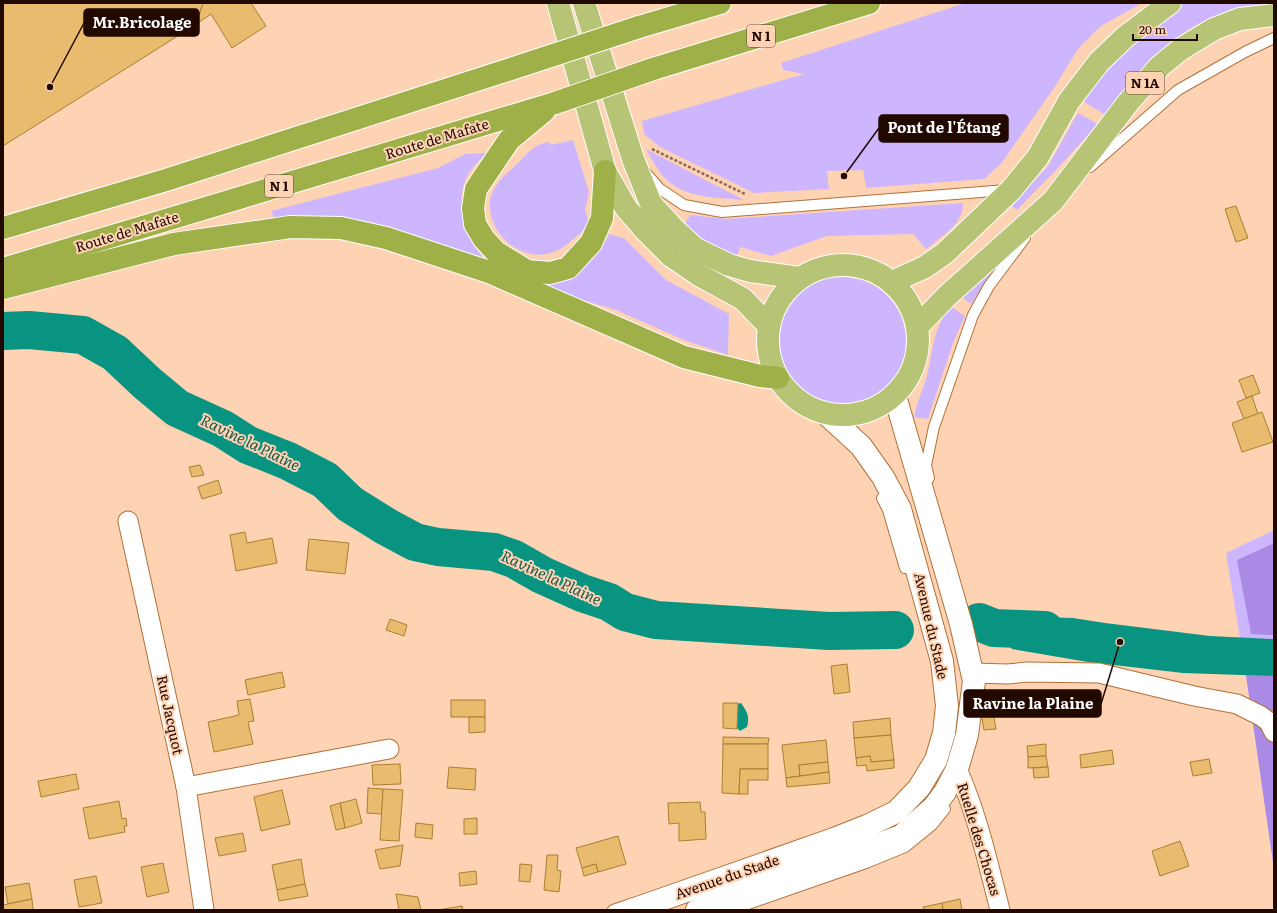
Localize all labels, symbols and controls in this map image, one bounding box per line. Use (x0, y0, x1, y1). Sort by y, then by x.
callout: Mr.Bricolage (84, 9, 199, 36)
text: Mr.Bricolage (92, 10, 192, 33)
scale bar (1133, 16, 1197, 42)
text: 20 m (1139, 20, 1166, 38)
road number: N 1 (747, 25, 775, 47)
road number: N 1A (1126, 72, 1164, 94)
street label: Route de Mafate (383, 113, 491, 163)
callout: Pont de l'Étang (879, 115, 1008, 142)
text: Pont de l'Étang (887, 115, 1002, 138)
road number: N 1 (265, 175, 293, 197)
street label: Route de Mafate (73, 206, 181, 256)
water label: Ravine la Plaine (197, 408, 304, 476)
water label: Ravine la Plaine (498, 543, 606, 610)
street label: Avenue du Stade (910, 570, 954, 681)
street label: Rue Jacquot (153, 673, 189, 757)
callout: Ravine la Plaine (964, 690, 1101, 717)
text: Ravine la Plaine (972, 691, 1094, 714)
street label: Ruelle des Chocas (953, 780, 1007, 898)
street label: Avenue du Stade (672, 849, 781, 903)

